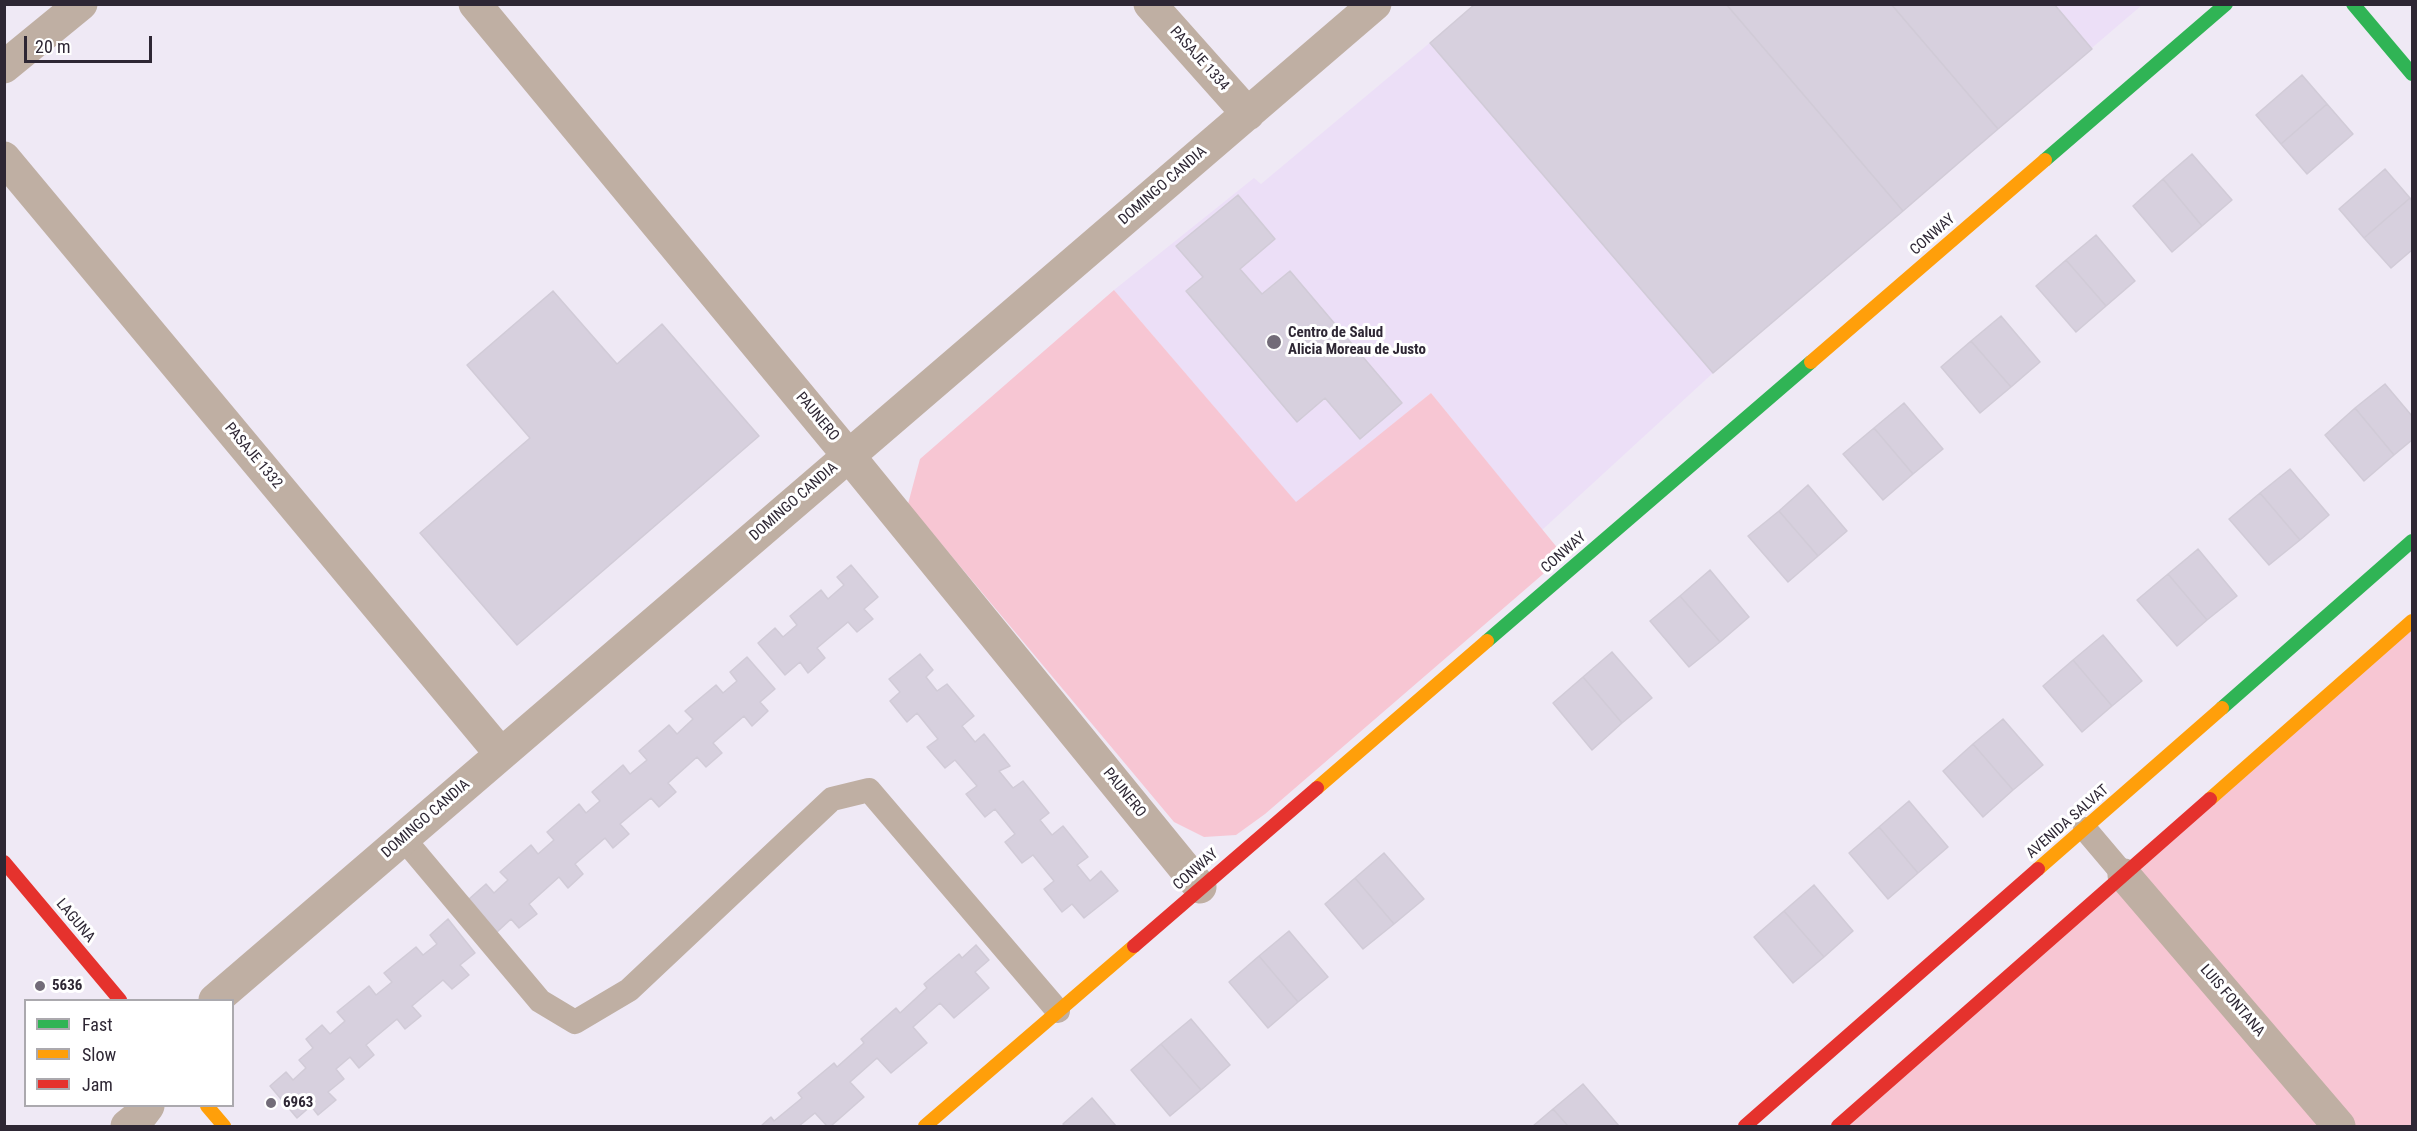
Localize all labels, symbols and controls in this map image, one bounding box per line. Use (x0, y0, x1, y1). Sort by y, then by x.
street label: PASAJE 1334 (1165, 23, 1233, 95)
scale bar (27, 24, 154, 62)
text: 20 m (35, 36, 70, 57)
street label: DOMINGO CANDIA (1115, 143, 1211, 229)
street label: CONWAY (1907, 211, 1959, 259)
place label: Centro de Salud Alicia Moreau de Justo (1288, 324, 1426, 359)
marker: Centro de Salud Alicia Moreau de Justo (1265, 333, 1283, 351)
street label: PAUNERO (791, 389, 843, 445)
street label: PASAJE 1332 (220, 420, 286, 492)
street label: DOMINGO CANDIA (746, 459, 842, 545)
street label: CONWAY (1538, 529, 1590, 577)
street label: PAUNERO (1099, 765, 1149, 821)
street label: DOMINGO CANDIA (378, 776, 474, 862)
street label: AVENIDA SALVAT (2023, 781, 2113, 863)
street label: CONWAY (1170, 846, 1222, 894)
street label: LAGUNA (52, 896, 98, 946)
street label: LUIS FONTANA (2196, 961, 2268, 1041)
place label: 5636 (52, 977, 82, 995)
marker: 5636 (33, 979, 47, 993)
legend (24, 999, 234, 1107)
text: Fast (82, 1014, 113, 1035)
text: Slow (82, 1044, 116, 1065)
text: Jam (82, 1074, 113, 1095)
place label: 6963 (283, 1094, 313, 1112)
marker: 6963 (264, 1096, 278, 1110)

